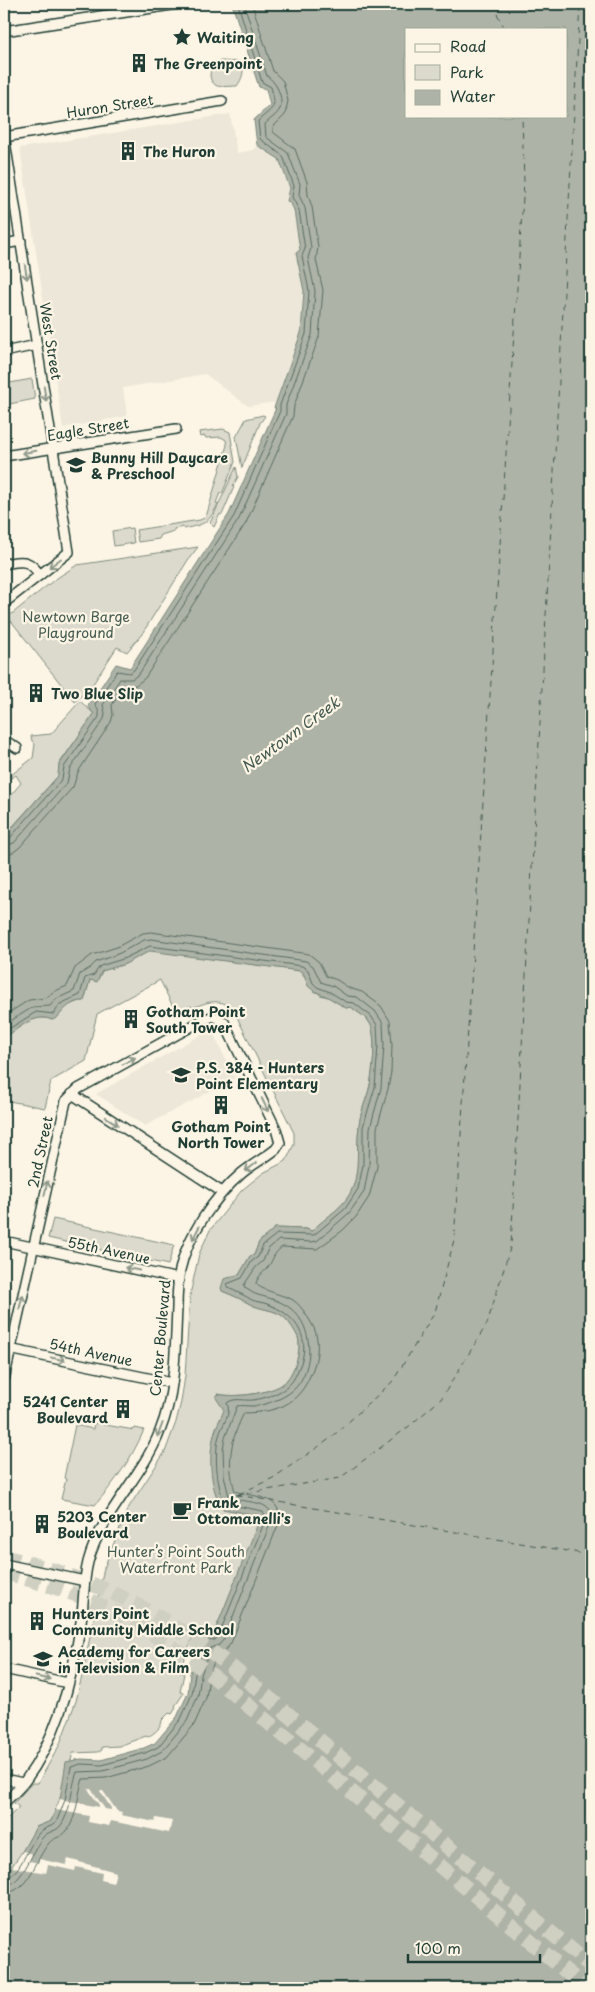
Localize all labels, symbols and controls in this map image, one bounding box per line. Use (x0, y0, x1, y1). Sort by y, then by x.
place icon: Waiting (171, 26, 193, 48)
place label: Waiting (197, 27, 254, 48)
legend (405, 28, 568, 118)
text: Road (450, 34, 486, 57)
building icon: The Greenpoint (128, 52, 150, 74)
place label: The Greenpoint (154, 53, 263, 74)
text: Park (450, 60, 484, 83)
text: Water (450, 84, 495, 107)
street label: Huron Street (65, 89, 155, 123)
building icon: The Huron (117, 140, 139, 162)
place label: The Huron (143, 141, 215, 162)
one-way arrow (21, 264, 31, 280)
street label: West Street (35, 301, 68, 382)
one-way arrow (40, 385, 50, 401)
street label: Eagle Street (46, 412, 131, 446)
one-way arrow (21, 447, 37, 457)
place label: Bunny Hill Daycare & Preschool (91, 447, 229, 484)
school or university icon: Bunny Hill Daycare & Preschool (65, 454, 87, 476)
one-way arrow (49, 558, 62, 569)
park label: Newtown Barge Playground (22, 606, 130, 643)
building icon: Two Blue Slip (25, 682, 47, 704)
place label: Two Blue Slip (51, 683, 143, 704)
water label: Newtown Creek (236, 690, 345, 778)
place label: Gotham Point South Tower (146, 1001, 246, 1038)
building icon: Gotham Point South Tower (120, 1008, 142, 1030)
one-way arrow (121, 1056, 136, 1066)
place label: P.S. 384 - Hunters Point Elementary (196, 1057, 325, 1094)
school or university icon: P.S. 384 - Hunters Point Elementary (170, 1064, 192, 1086)
building icon: Gotham Point North Tower (210, 1094, 232, 1116)
one-way arrow (260, 1098, 270, 1113)
street label: 2nd Street (22, 1114, 58, 1190)
one-way arrow (105, 1116, 119, 1126)
place label: Gotham Point North Tower (171, 1116, 271, 1153)
one-way arrow (244, 1162, 258, 1172)
one-way arrow (42, 1180, 52, 1196)
one-way arrow (191, 1225, 200, 1240)
street label: 55th Avenue (66, 1231, 152, 1269)
one-way arrow (124, 1264, 140, 1273)
street label: Center Boulevard (144, 1278, 176, 1397)
one-way arrow (17, 1294, 26, 1310)
street label: 54th Avenue (47, 1333, 135, 1371)
one-way arrow (50, 1355, 66, 1365)
place label: 5241 Center Boulevard (23, 1391, 109, 1428)
building icon: 5241 Center Boulevard (112, 1398, 134, 1420)
one-way arrow (155, 1422, 164, 1437)
place label: Frank Ottomanelli's (197, 1492, 291, 1529)
cafe icon: Frank Ottomanelli's (171, 1499, 193, 1521)
place label: 5203 Center Boulevard (57, 1506, 147, 1543)
building icon: 5203 Center Boulevard (31, 1513, 53, 1535)
park label: Hunter’s Point South Waterfront Park (107, 1541, 245, 1578)
place label: Hunters Point Community Middle School (52, 1603, 234, 1640)
building icon: Hunters Point Community Middle School (26, 1610, 48, 1632)
place label: Academy for Careers in Television & Film (57, 1641, 210, 1678)
school or university icon: Academy for Careers in Television & Film (32, 1648, 54, 1670)
one-way arrow (35, 1674, 51, 1683)
scale bar (408, 1932, 540, 1964)
text: 100 m (415, 1936, 461, 1959)

